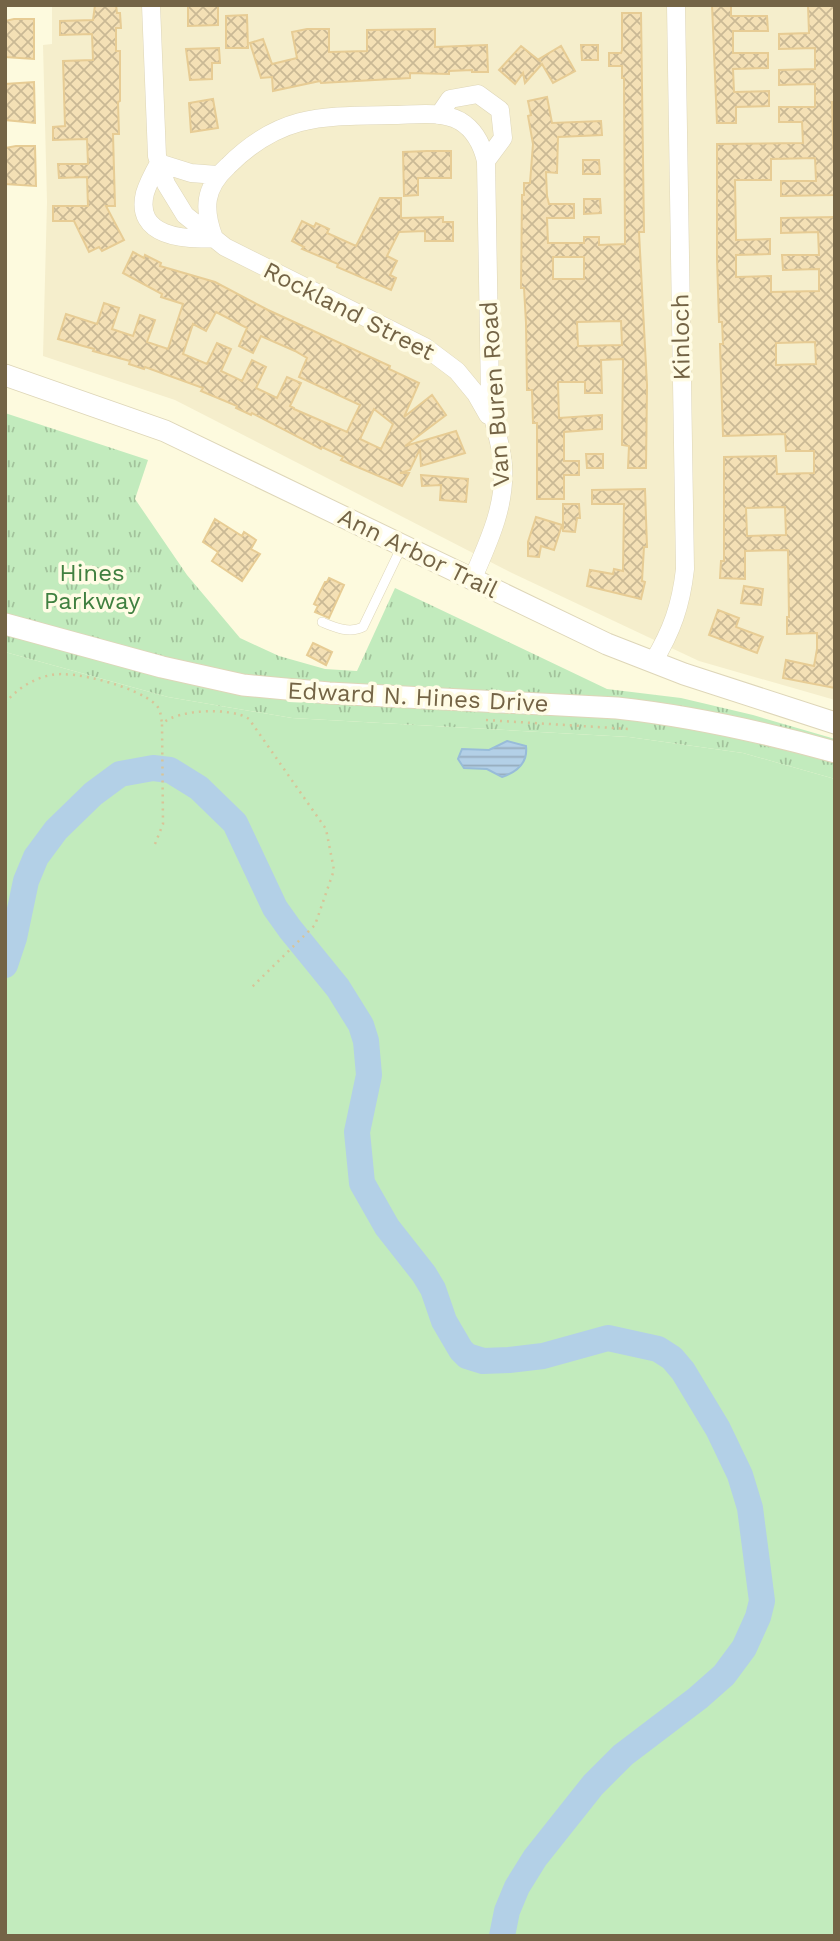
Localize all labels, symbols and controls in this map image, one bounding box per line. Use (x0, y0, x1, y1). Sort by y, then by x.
street label: Rockland Street (259, 256, 439, 366)
street label: Kinloch (666, 293, 696, 381)
street label: Van Buren Road (475, 300, 515, 488)
street label: Ann Arbor Trail (334, 502, 503, 604)
park label: Hines Parkway (44, 559, 141, 615)
street label: Edward N. Hines Drive (287, 676, 549, 718)

